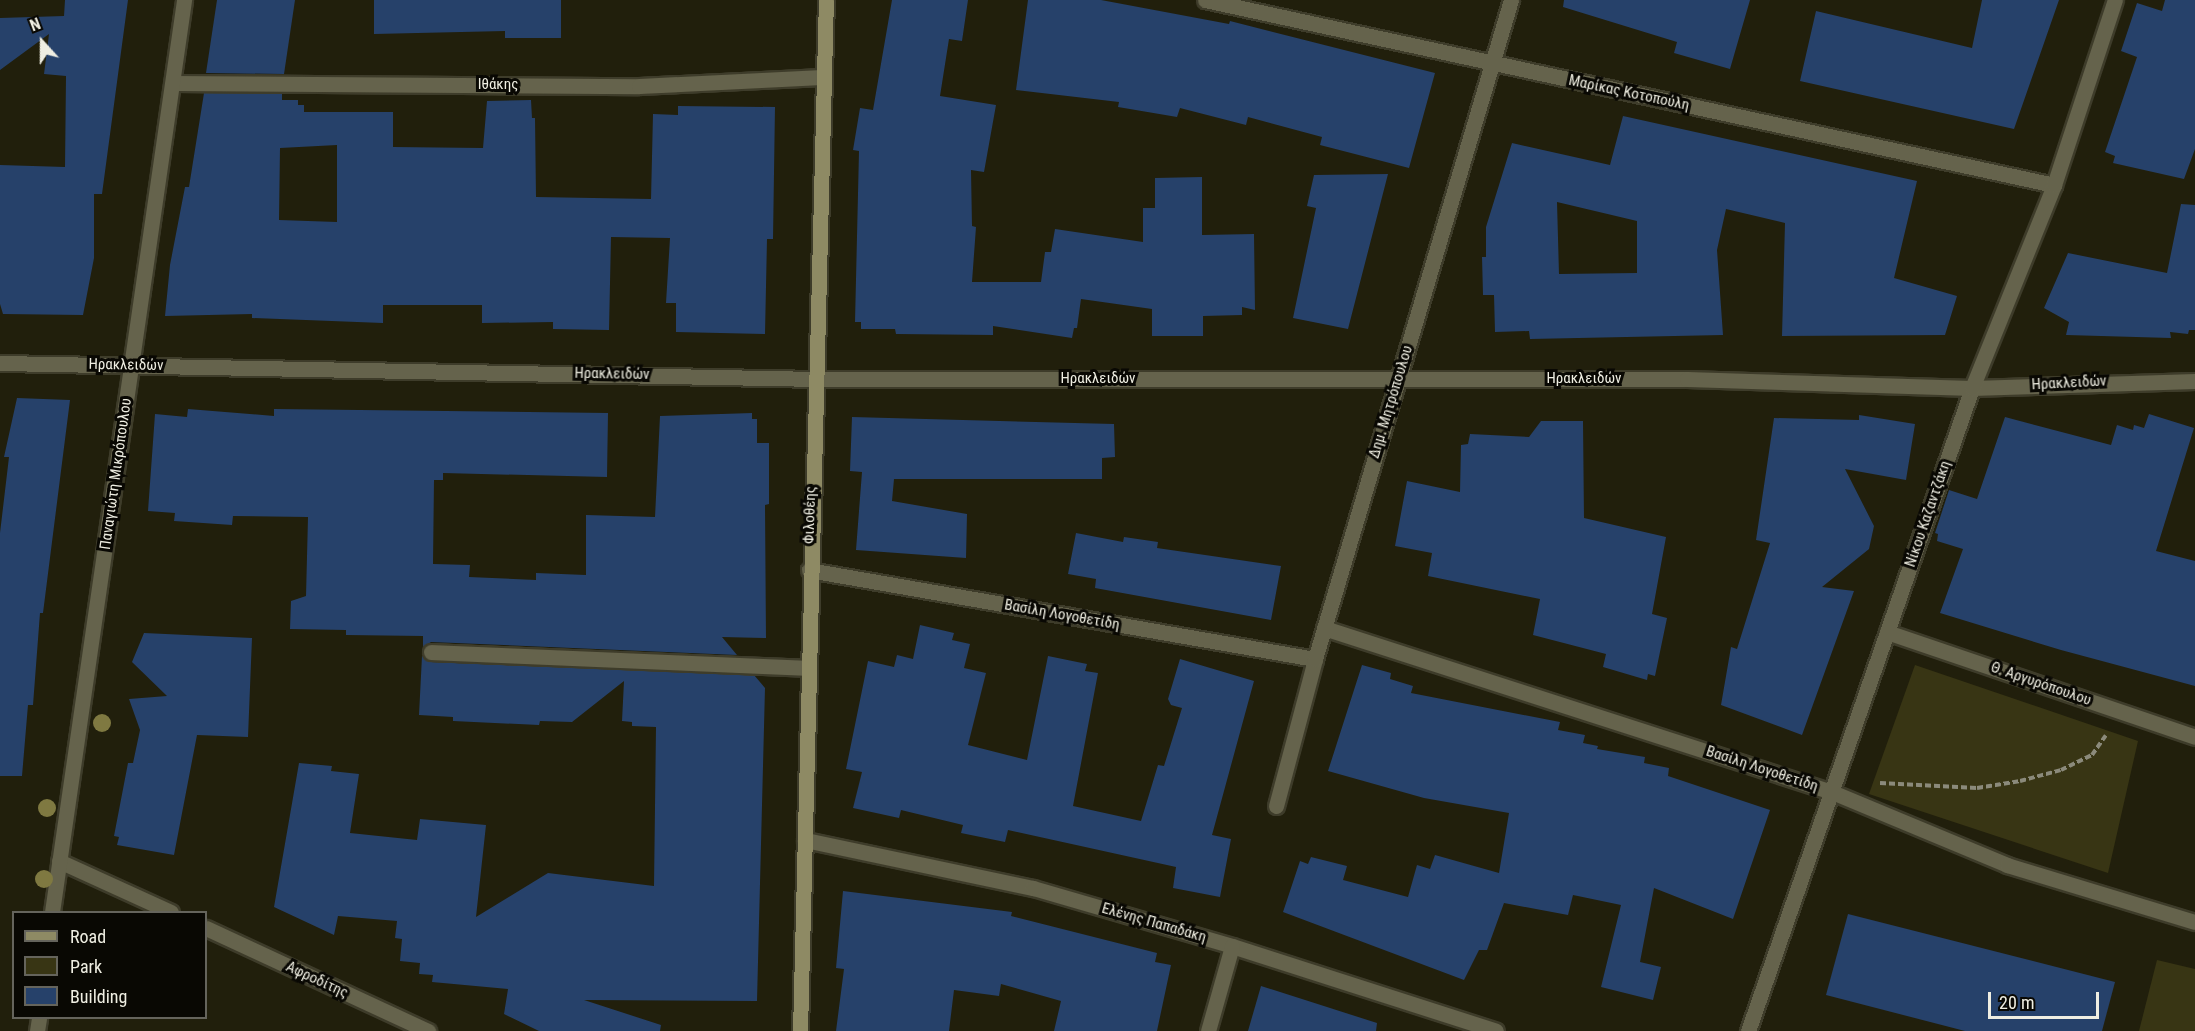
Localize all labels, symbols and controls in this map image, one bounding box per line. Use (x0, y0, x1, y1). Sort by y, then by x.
north arrow (12, 12, 72, 72)
text: N (27, 14, 43, 35)
street label: Μαρίκας Κοτοπούλη (1567, 71, 1691, 115)
street label: Ιθάκης (478, 76, 518, 94)
street label: Δημ. Μητρόπουλου (1365, 343, 1417, 461)
street label: Ηρακλειδών (88, 355, 164, 375)
street label: Ηρακλειδών (574, 364, 650, 384)
street label: Ηρακλειδών (1061, 370, 1135, 388)
street label: Ηρακλειδών (1547, 370, 1621, 388)
street label: Ηρακλειδών (2031, 372, 2107, 394)
street label: Παναγιώτη Μικρόπουλου (96, 397, 136, 551)
street label: Νίκου Καζαντζάκη (1901, 458, 1955, 570)
street label: Φιλοθέης (800, 486, 820, 544)
street label: Βασίλη Λογοθετίδη (1003, 596, 1121, 634)
street label: Θ. Αργυρόπουλου (1988, 658, 2094, 710)
street label: Βασίλη Λογοθετίδη (1704, 742, 1820, 796)
street label: Ελένης Παπαδάκη (1100, 899, 1208, 947)
legend (12, 911, 207, 1019)
text: Road (70, 926, 106, 947)
text: Park (70, 956, 102, 977)
street label: Αφροδίτης (283, 958, 351, 1002)
scale bar (1991, 980, 2102, 1018)
text: Building (70, 986, 127, 1007)
text: 20 m (1999, 992, 2034, 1013)

